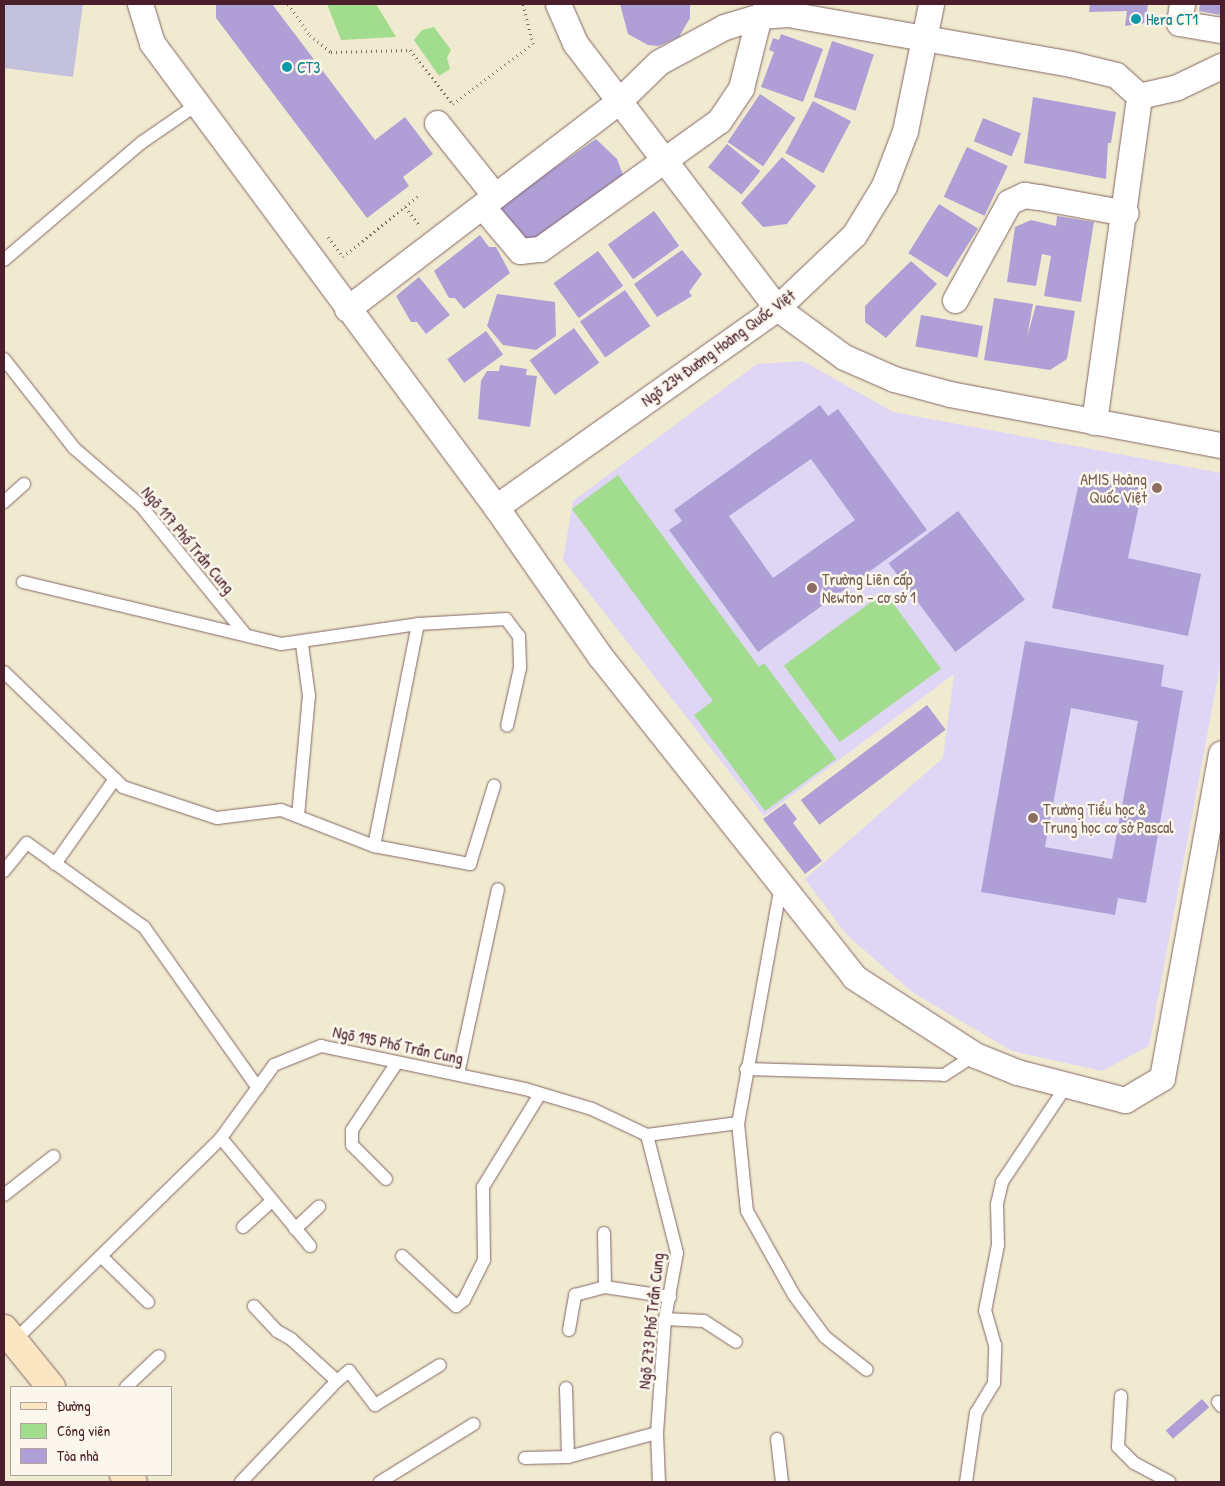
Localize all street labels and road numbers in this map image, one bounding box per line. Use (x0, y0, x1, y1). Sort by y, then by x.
street label: Ngõ 234 Đường Hoàng Quốc Việt (637, 286, 799, 410)
street label: Ngõ 117 Phố Trần Cung (138, 483, 238, 597)
street label: Ngõ 195 Phố Trần Cung (331, 1022, 465, 1068)
street label: Ngõ 273 Phố Trần Cung (634, 1252, 668, 1390)

